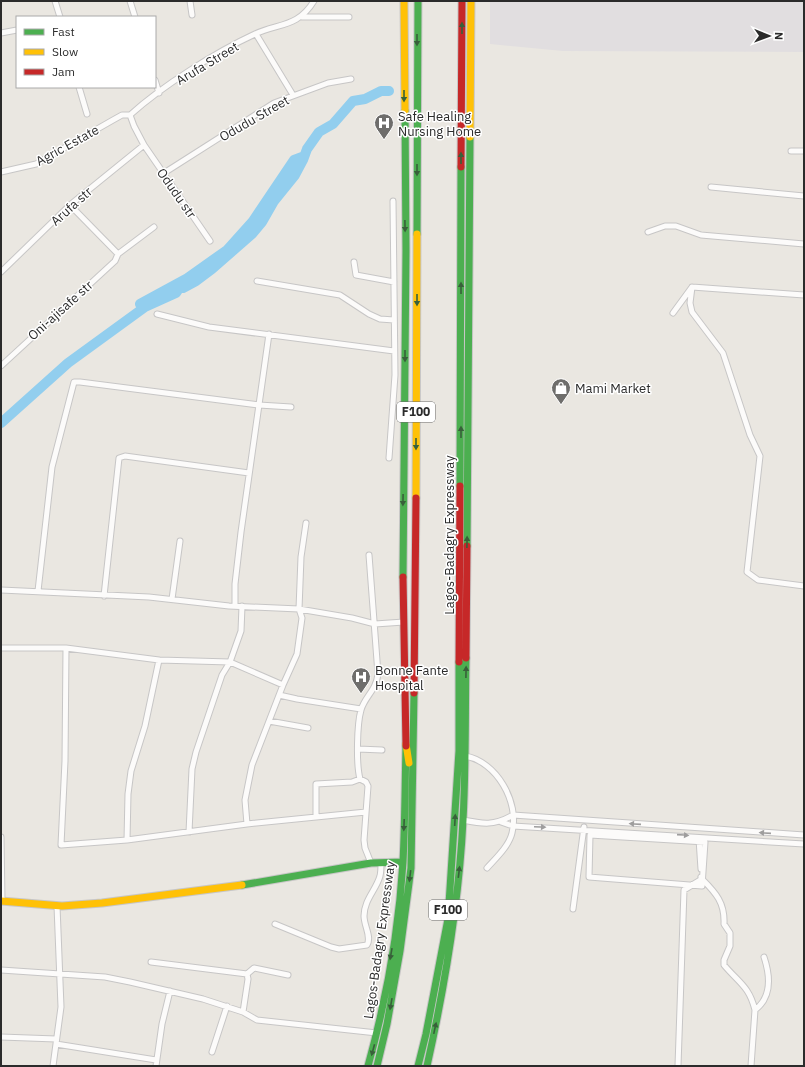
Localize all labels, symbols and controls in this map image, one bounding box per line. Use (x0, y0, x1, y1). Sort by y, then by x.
legend (16, 16, 156, 88)
north arrow (749, 16, 789, 56)
one-way arrow (459, 21, 465, 34)
text: Fast (52, 24, 75, 39)
text: N (772, 32, 786, 40)
one-way arrow (414, 34, 420, 47)
street label: Arufa Street (173, 38, 242, 89)
text: Slow (52, 44, 78, 59)
text: Jam (52, 64, 75, 79)
one-way arrow (401, 90, 407, 103)
street label: Odudu Street (216, 92, 292, 145)
place label: Safe Healing Nursing Home (398, 108, 481, 140)
hospital icon: Safe Healing Nursing Home (373, 112, 395, 140)
street label: Agric Estate (33, 121, 102, 170)
one-way arrow (458, 151, 464, 164)
one-way arrow (414, 164, 420, 177)
street label: Odudu str (153, 165, 200, 222)
street label: Arufa str (47, 183, 96, 230)
one-way arrow (402, 220, 408, 233)
street label: Oni-ajisafe str (24, 277, 97, 344)
one-way arrow (458, 281, 464, 294)
one-way arrow (414, 294, 420, 307)
one-way arrow (402, 350, 408, 363)
shop icon: Mami Market (550, 377, 572, 405)
place label: Mami Market (575, 380, 651, 397)
road number: F100 (397, 402, 435, 422)
one-way arrow (458, 425, 464, 438)
one-way arrow (413, 438, 419, 451)
street label: Lagos-Badagry Expressway (441, 455, 458, 615)
one-way arrow (400, 494, 406, 507)
one-way arrow (464, 536, 471, 548)
place label: Bonne Fante Hospital (375, 662, 448, 694)
one-way arrow (463, 665, 469, 678)
hospital icon: Bonne Fante Hospital (350, 666, 372, 694)
one-way arrow (452, 813, 458, 826)
one-way arrow (401, 819, 407, 832)
one-way arrow (629, 821, 641, 828)
one-way arrow (534, 824, 547, 830)
one-way arrow (759, 829, 771, 836)
one-way arrow (677, 832, 689, 839)
street label: Lagos-Badagry Expressway (360, 859, 399, 1020)
one-way arrow (455, 866, 462, 878)
one-way arrow (407, 869, 413, 882)
road number: F100 (429, 900, 467, 920)
one-way arrow (388, 948, 394, 960)
one-way arrow (388, 998, 394, 1010)
one-way arrow (432, 1022, 438, 1034)
one-way arrow (369, 1043, 375, 1056)

